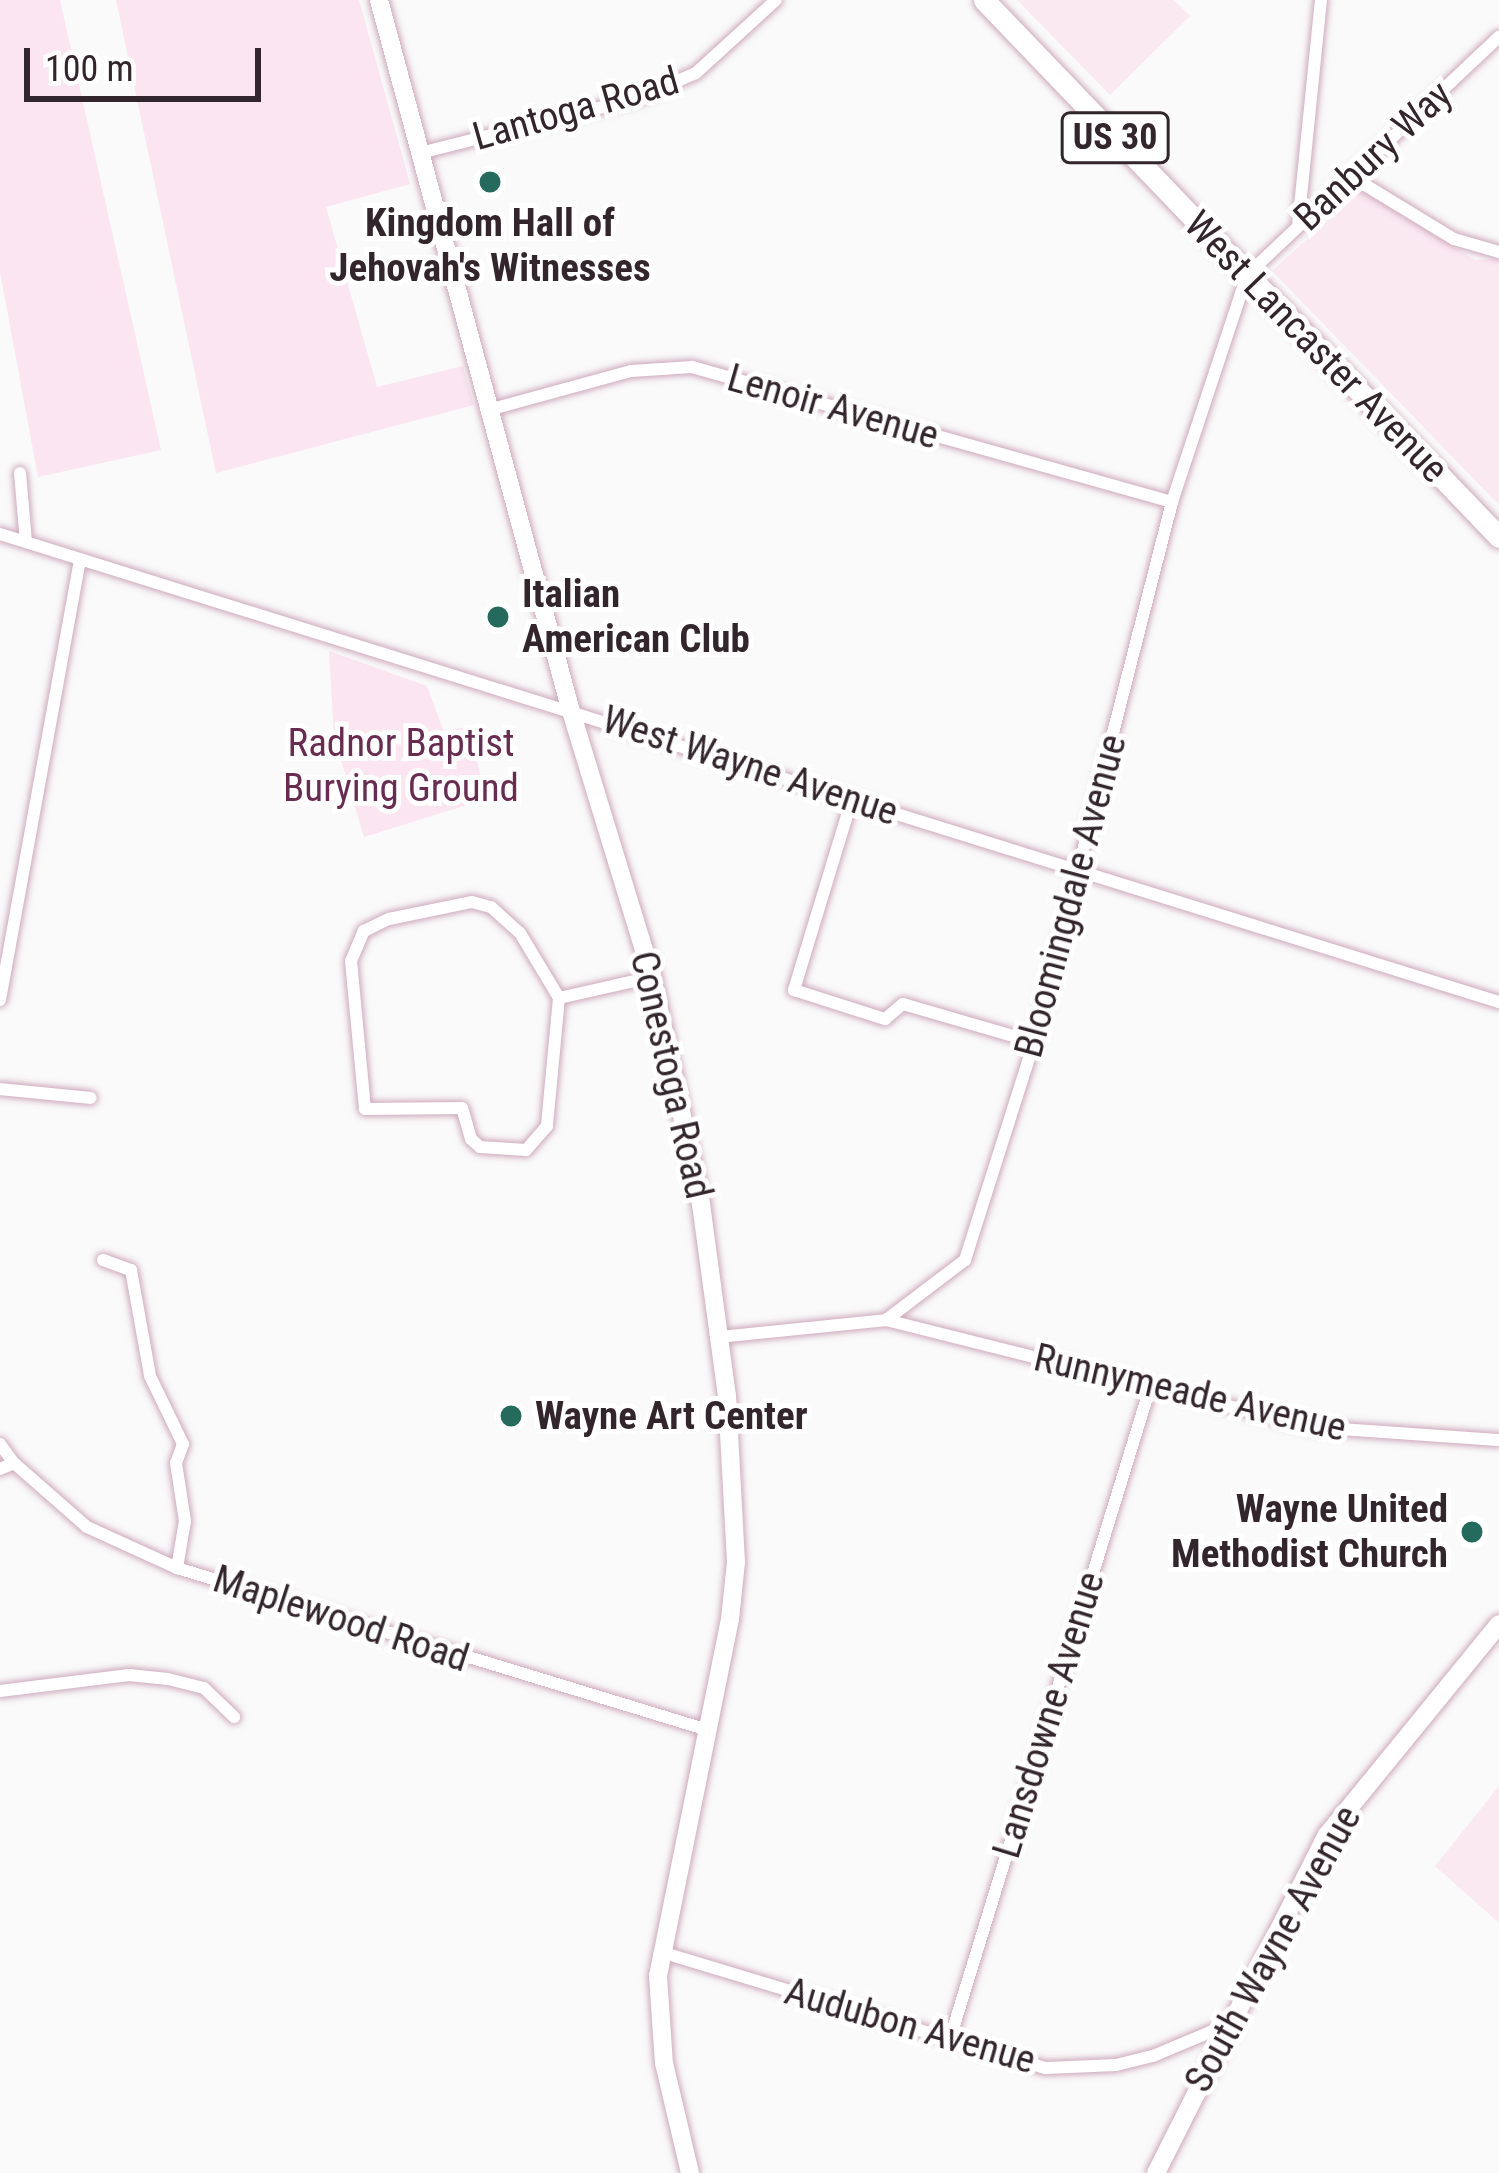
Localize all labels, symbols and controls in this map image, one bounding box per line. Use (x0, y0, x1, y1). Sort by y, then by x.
scale bar (30, 24, 267, 98)
text: 100 m (45, 48, 134, 90)
street label: Lantoga Road (468, 57, 684, 161)
street label: Banbury Way (1285, 71, 1461, 241)
road number: US 30 (1058, 108, 1172, 168)
marker: Kingdom Hall of Jehovah's Witnesses (477, 169, 503, 195)
place label: Kingdom Hall of Jehovah's Witnesses (329, 201, 651, 292)
street label: West Lancaster Avenue (1174, 202, 1458, 492)
street label: Lenoir Avenue (722, 355, 944, 459)
place label: Italian American Club (522, 572, 750, 663)
marker: Italian American Club (485, 604, 511, 630)
street label: West Wayne Avenue (596, 696, 904, 836)
park label: Radnor Baptist Burying Ground (283, 721, 519, 812)
street label: Bloomingdale Avenue (1005, 729, 1137, 1063)
street label: Conestoga Road (620, 947, 722, 1203)
street label: Runnymeade Avenue (1029, 1334, 1351, 1452)
place label: Wayne Art Center (535, 1393, 808, 1439)
marker: Wayne Art Center (498, 1403, 524, 1429)
place label: Wayne United Methodist Church (1171, 1487, 1448, 1578)
marker: Wayne United Methodist Church (1459, 1519, 1485, 1545)
street label: Maplewood Road (207, 1556, 475, 1682)
street label: Lansdowne Avenue (983, 1566, 1115, 1864)
street label: South Wayne Avenue (1175, 1798, 1371, 2100)
street label: Audubon Avenue (779, 1968, 1041, 2084)

